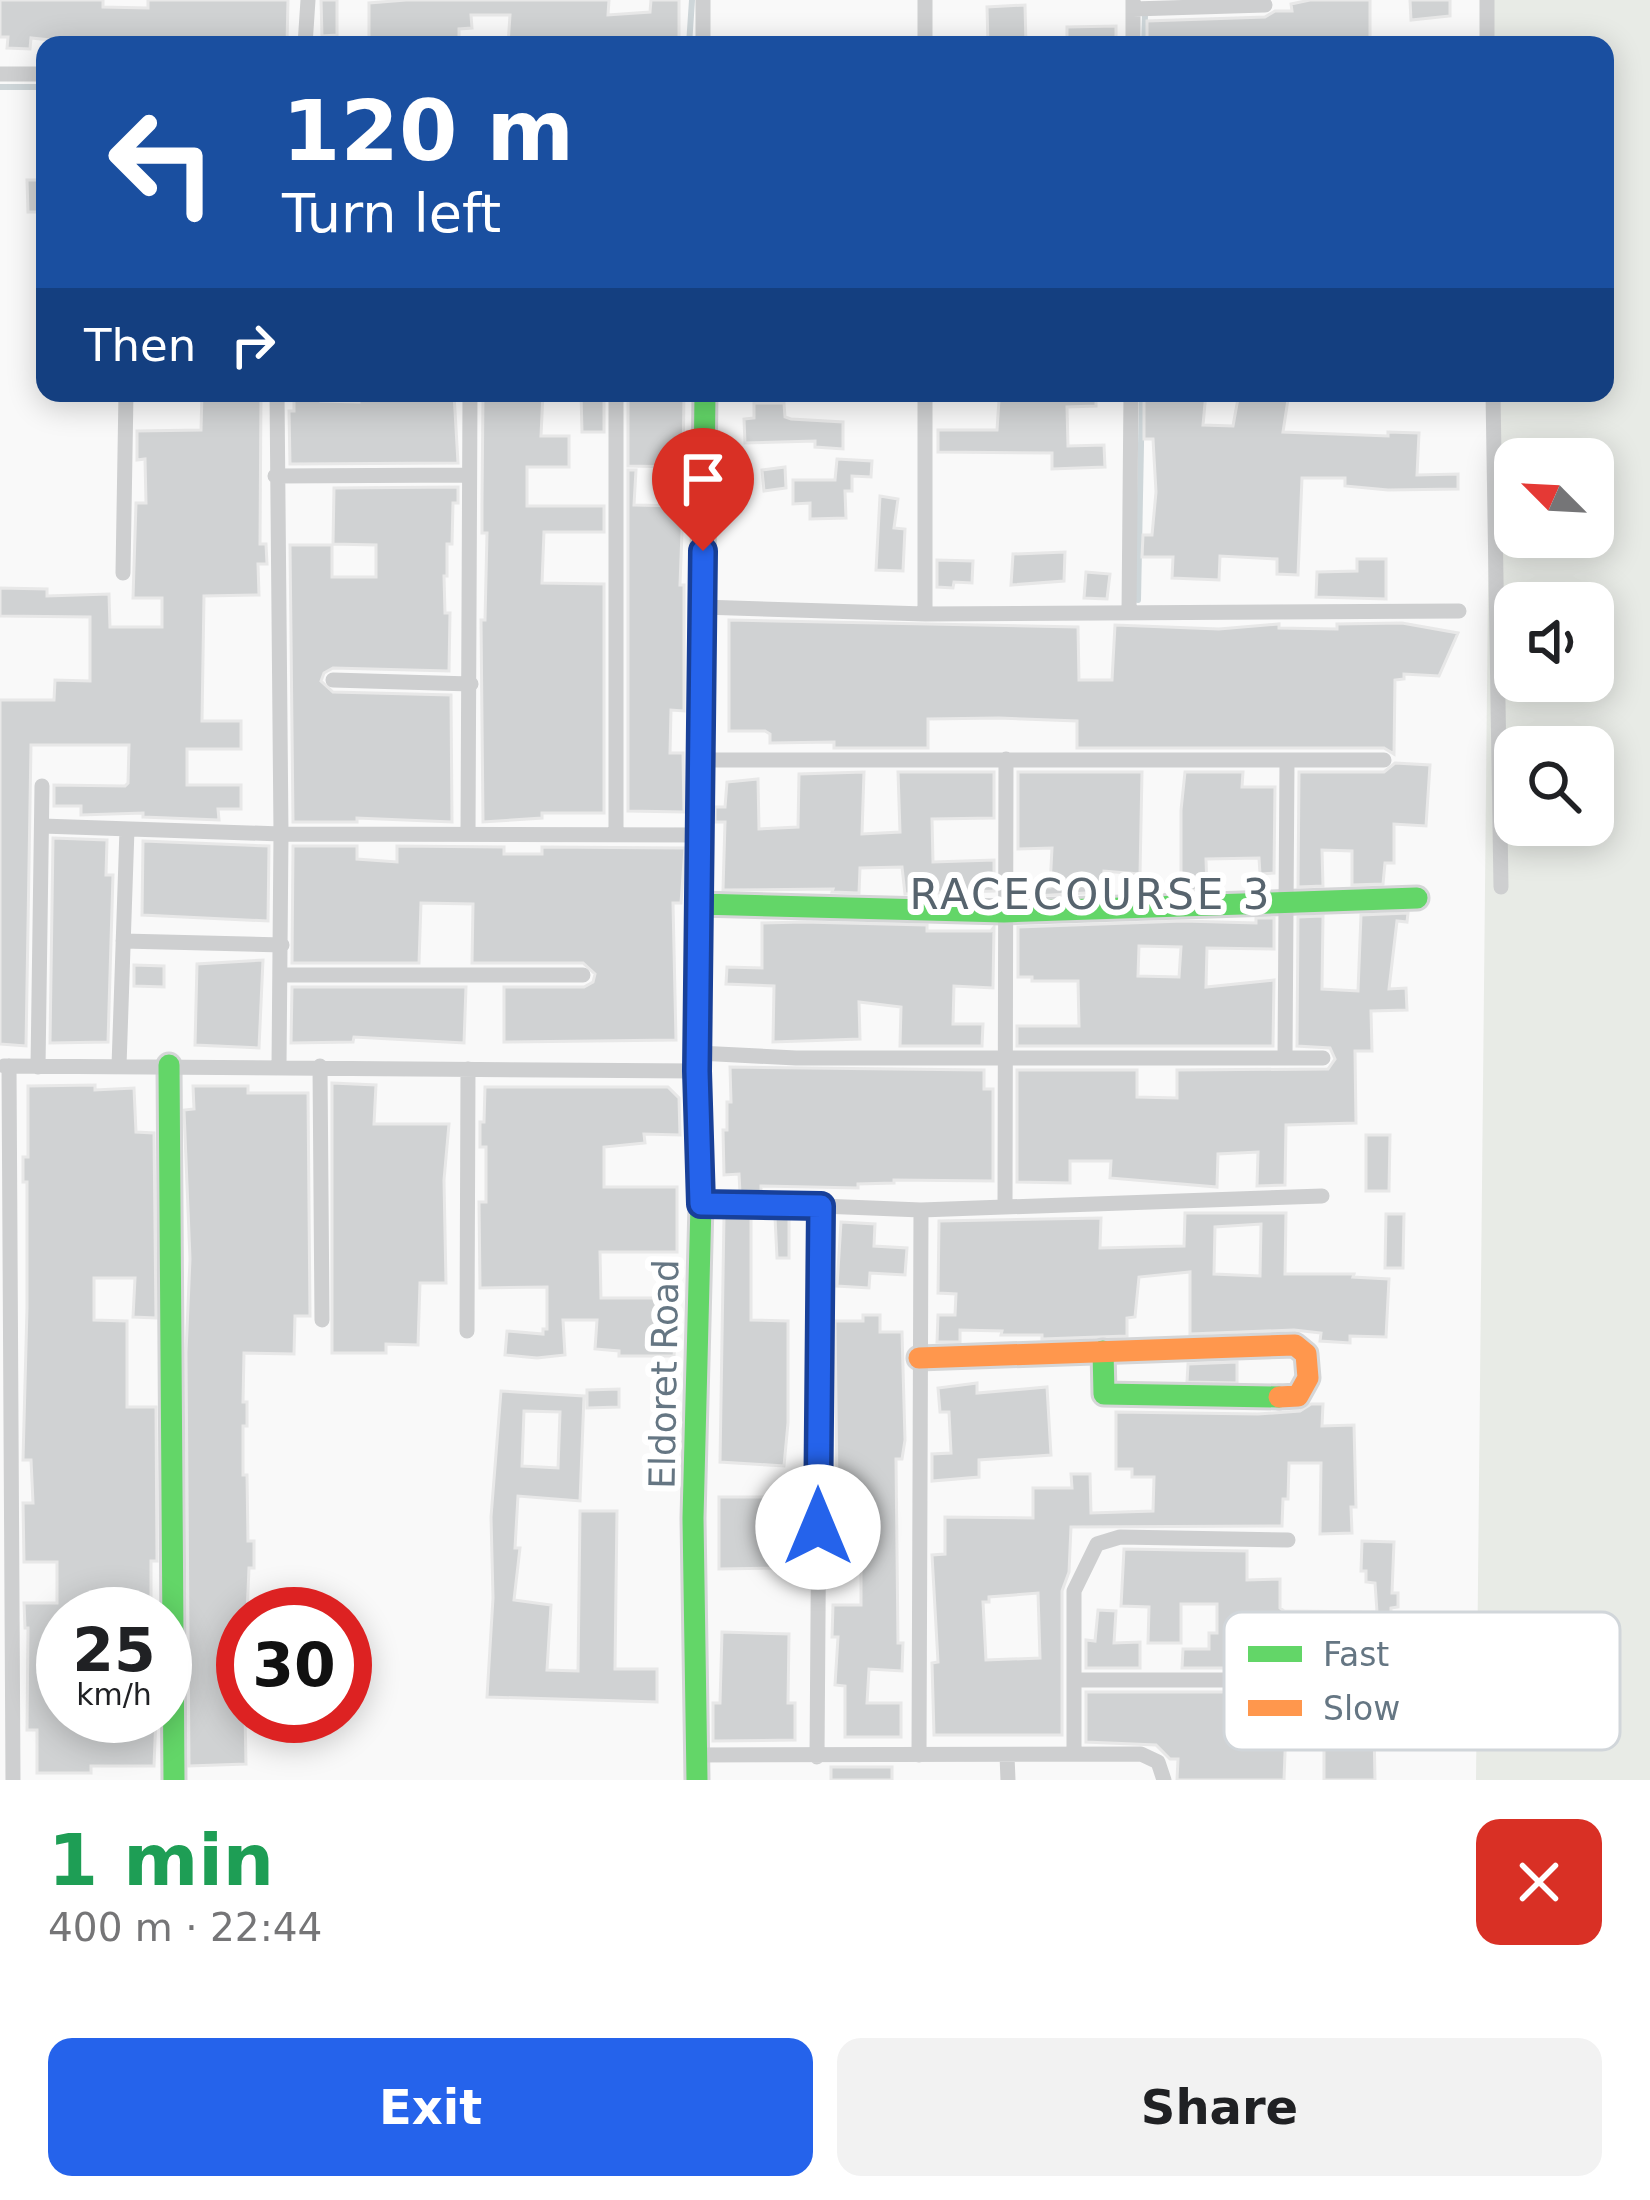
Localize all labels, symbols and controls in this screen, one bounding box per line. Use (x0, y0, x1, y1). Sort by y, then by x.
text: 120 m (282, 82, 574, 180)
icon: left (84, 84, 240, 240)
text: Turn left (282, 182, 501, 245)
icon: right (220, 312, 286, 378)
text: Then (84, 319, 196, 372)
pin (652, 428, 754, 551)
north arrow (1494, 438, 1614, 558)
map controls (1494, 438, 1614, 846)
icon: arrive (670, 446, 736, 512)
button: sound (1494, 582, 1614, 702)
button: search (1494, 726, 1614, 846)
district label: RACECOURSE 3 (910, 870, 1272, 919)
street label: Eldoret Road (641, 1259, 687, 1489)
position arrow (755, 1464, 881, 1590)
speed limit sign: 30 (216, 1587, 372, 1743)
legend (1224, 1612, 1620, 1750)
text: 25 (72, 1615, 156, 1685)
text: Fast (1323, 1635, 1389, 1674)
text: km/h (76, 1677, 152, 1712)
text: Slow (1323, 1689, 1400, 1728)
text: 1 min (48, 1818, 274, 1902)
button: close (1476, 1819, 1602, 1945)
text: 400 m · 22:44 (48, 1905, 322, 1950)
button: Exit (48, 2038, 813, 2176)
button: Share (837, 2038, 1602, 2176)

